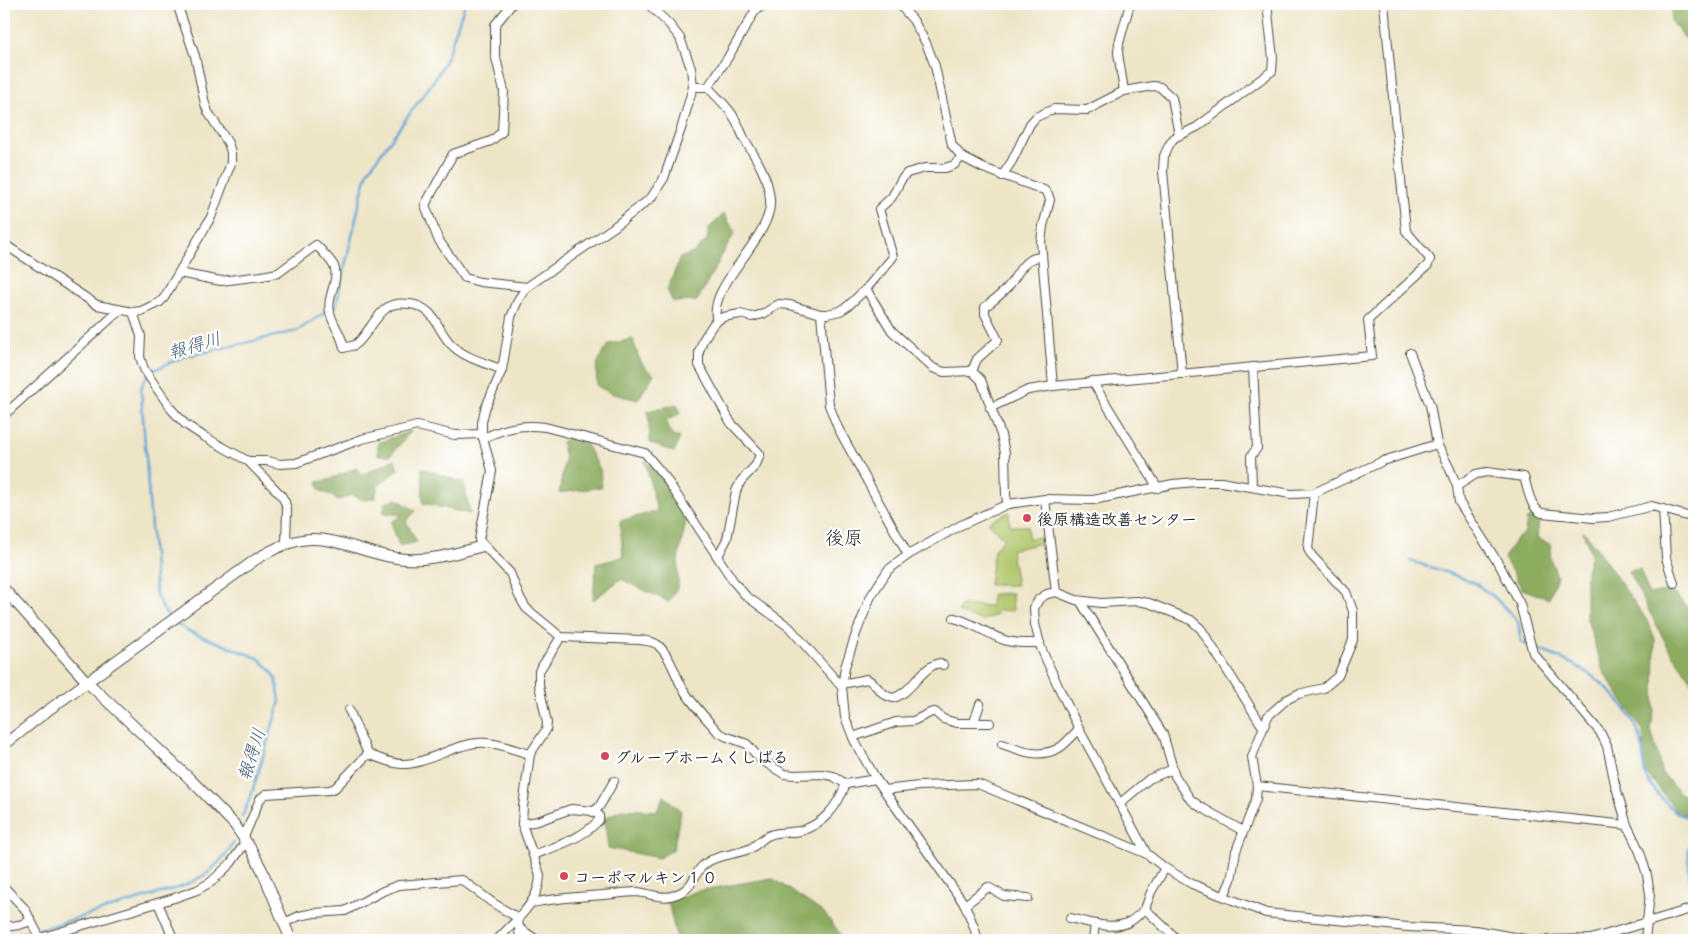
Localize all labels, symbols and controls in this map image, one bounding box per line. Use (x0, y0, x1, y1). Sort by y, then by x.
water label: 報得川 (164, 324, 224, 364)
place label: 後原構造改善センター (1037, 506, 1197, 530)
marker: 後原構造改善センター (1021, 512, 1033, 524)
district label: 後原 (825, 522, 863, 550)
water label: 報得川 (229, 724, 271, 784)
place label: グループホームくしばる (615, 744, 789, 768)
marker: グループホームくしばる (599, 750, 611, 762)
place label: コーポマルキン１０ (574, 864, 718, 888)
marker: コーポマルキン１０ (558, 870, 570, 882)

